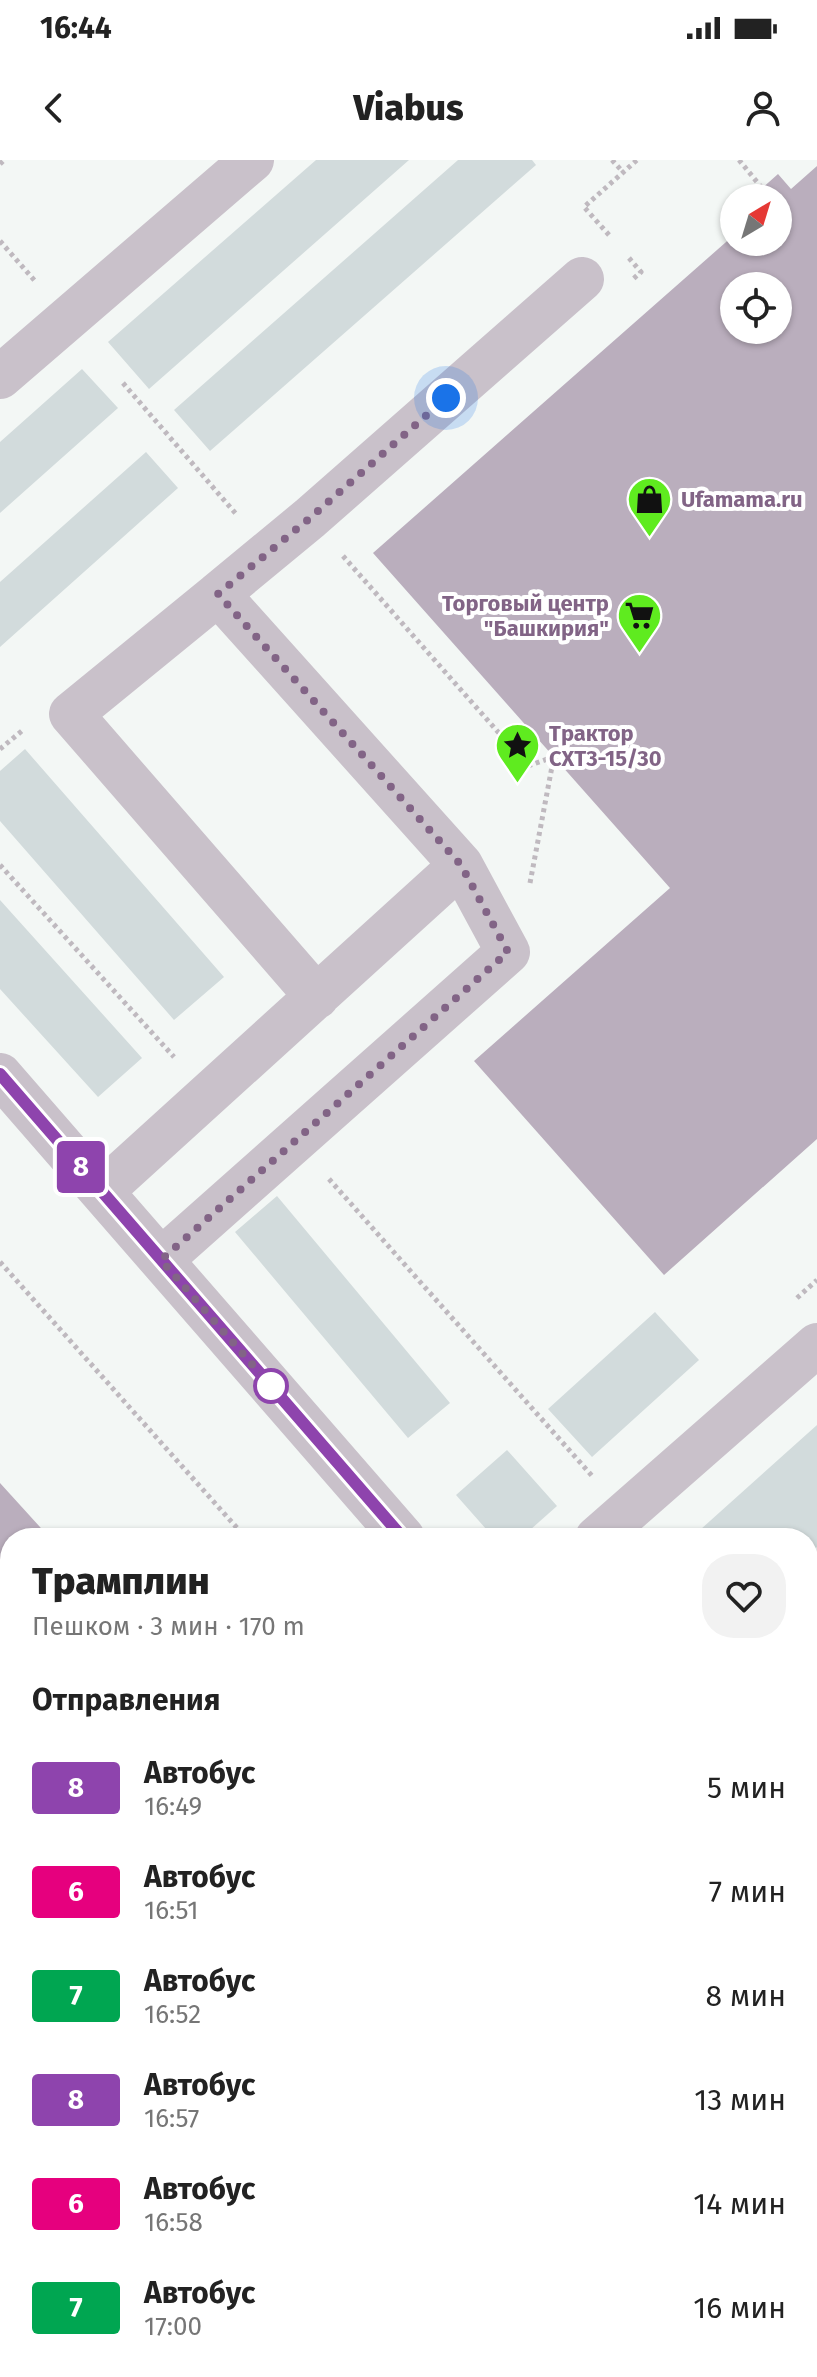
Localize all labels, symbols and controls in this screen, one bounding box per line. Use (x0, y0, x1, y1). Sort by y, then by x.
text: 16:44 (40, 10, 112, 46)
icon: back (32, 86, 76, 130)
text: Viabus (353, 86, 464, 130)
icon: person (741, 86, 785, 130)
north arrow (720, 184, 792, 256)
map controls (720, 184, 792, 344)
button: locate (720, 272, 792, 344)
your location (426, 378, 466, 418)
shop icon: Ufamama.ru (626, 475, 674, 538)
place label: Ufamama.ru (681, 486, 803, 513)
place label: Торговый центр "Башкирия" (442, 590, 609, 642)
supermarket icon: Торговый центр "Башкирия" (616, 592, 664, 655)
place label: Трактор СХТ3-15/30 (549, 720, 662, 772)
place icon: Трактор СХТ3-15/30 (494, 722, 542, 785)
line badge: 8 (55, 1141, 107, 1193)
text: 8 (73, 1150, 89, 1183)
unlabelled marker (254, 1369, 288, 1403)
button: heart (702, 1554, 786, 1638)
text: Трамплин (32, 1558, 210, 1604)
text: Пешком · 3 мин · 170 m (32, 1611, 305, 1642)
text: Отправления (32, 1682, 221, 1718)
text: Автобус (144, 1755, 255, 1791)
text: 5 мин (707, 1770, 786, 1806)
text: 8 (68, 1771, 84, 1804)
text: 16:49 (144, 1791, 202, 1822)
text: Автобус (144, 1859, 255, 1895)
text: 7 мин (709, 1874, 786, 1910)
text: 6 (68, 1875, 84, 1908)
text: 16:51 (144, 1895, 198, 1926)
text: Автобус (144, 1963, 255, 1999)
text: 8 мин (706, 1978, 786, 2014)
text: 7 (69, 1979, 83, 2012)
text: 16:52 (144, 1999, 201, 2030)
text: Автобус (144, 2067, 255, 2103)
text: 13 мин (694, 2082, 786, 2118)
text: 8 (68, 2083, 84, 2116)
text: 16:57 (144, 2103, 199, 2134)
text: Автобус (144, 2171, 255, 2207)
text: 14 мин (693, 2186, 786, 2222)
text: 6 (68, 2187, 84, 2220)
text: 16:58 (144, 2207, 203, 2238)
text: Автобус (144, 2275, 255, 2311)
text: 16 мин (693, 2290, 786, 2326)
text: 7 (69, 2291, 83, 2324)
text: 17:00 (144, 2311, 202, 2342)

